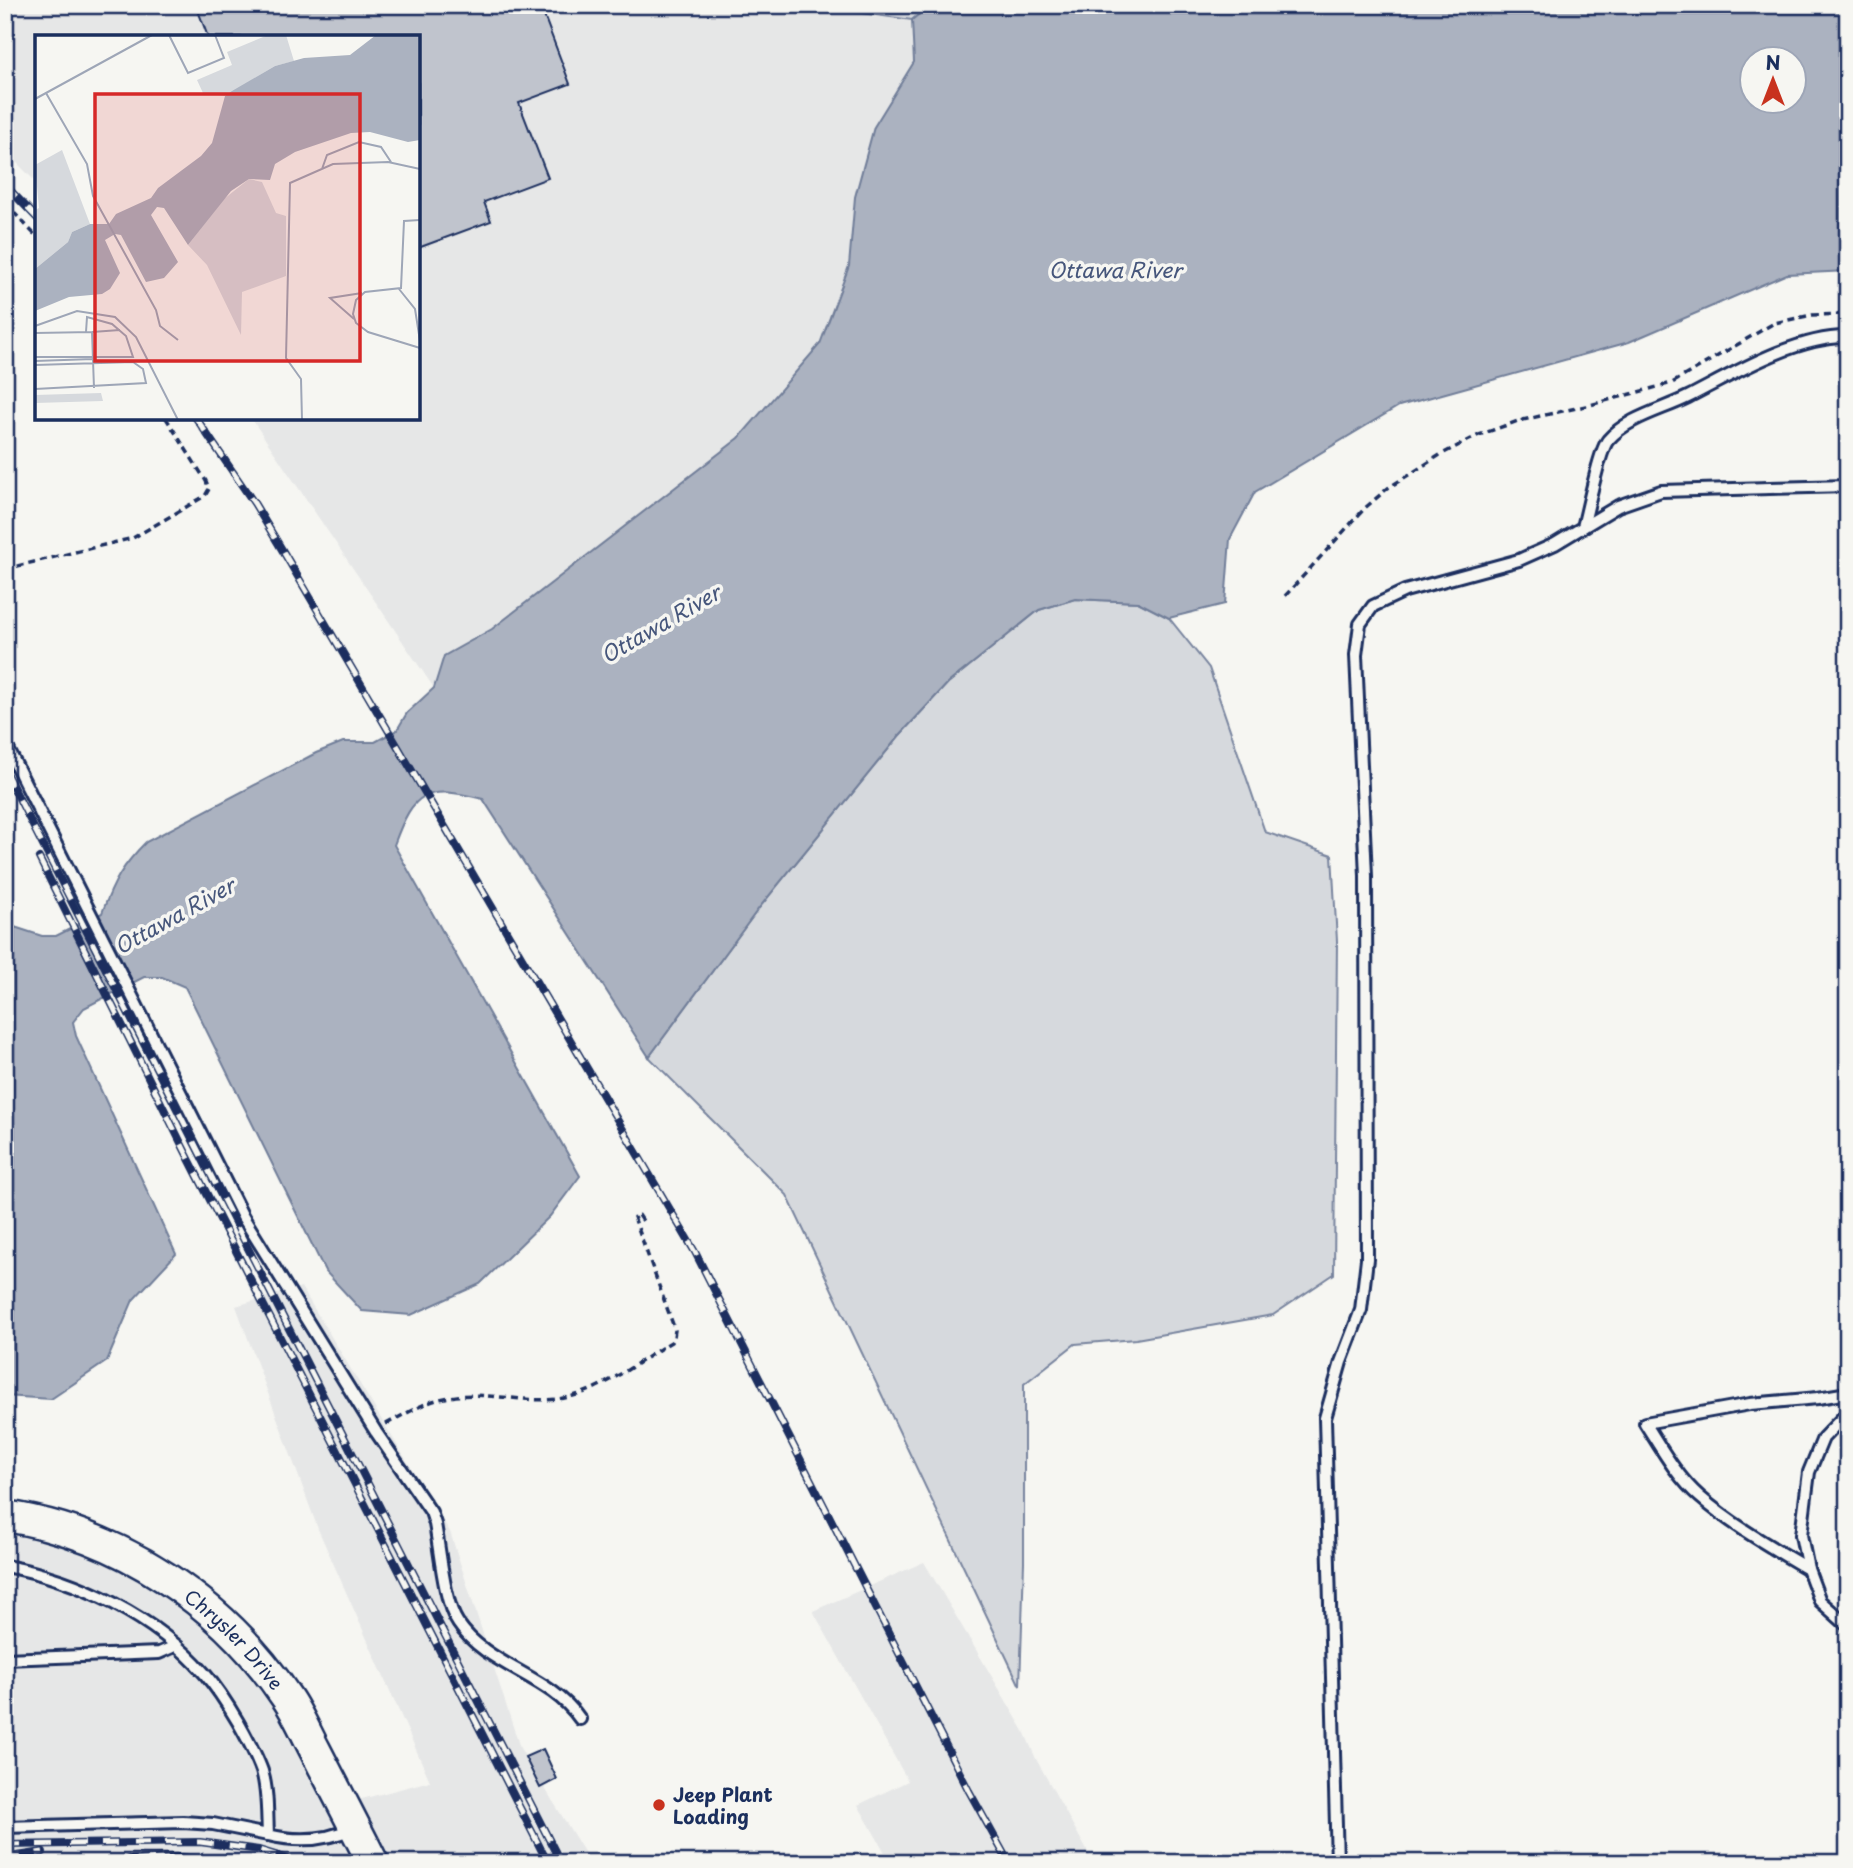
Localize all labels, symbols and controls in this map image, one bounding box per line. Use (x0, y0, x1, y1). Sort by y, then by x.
inset map (35, 35, 420, 420)
north arrow (1738, 46, 1808, 116)
text: N (1765, 48, 1781, 76)
water label: Ottawa River (1048, 253, 1184, 285)
water label: Ottawa River (594, 575, 728, 670)
water label: Ottawa River (108, 868, 242, 961)
street label: Chrysler Drive (179, 1582, 291, 1695)
place label: Jeep Plant Loading (673, 1780, 773, 1830)
marker: Jeep Plant Loading (651, 1797, 667, 1813)

